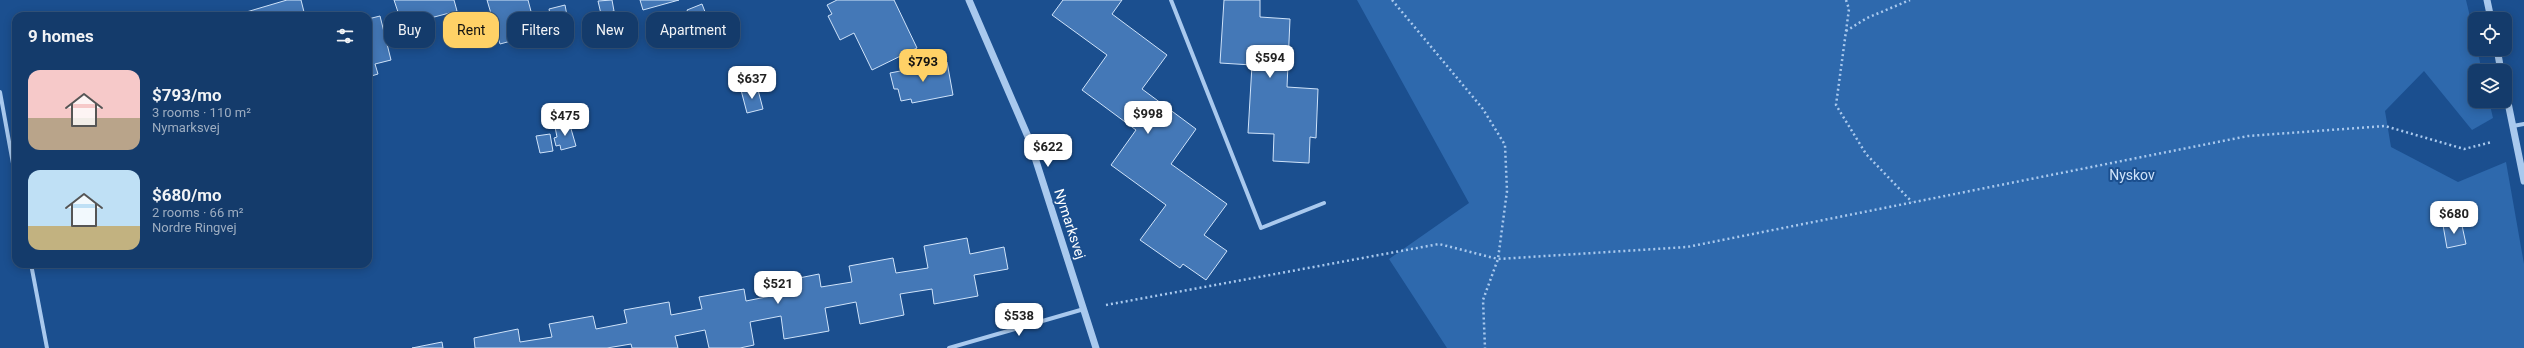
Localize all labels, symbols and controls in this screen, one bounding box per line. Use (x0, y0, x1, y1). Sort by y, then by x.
chip: Buy (384, 12, 435, 48)
chip: Rent (443, 12, 499, 48)
chip: Filters (507, 12, 574, 48)
chip: New (582, 12, 638, 48)
chip: Apartment (646, 12, 740, 48)
map controls (2468, 12, 2512, 108)
button: locate (2468, 12, 2512, 56)
icon: filters (334, 25, 356, 47)
text: 9 homes (28, 26, 94, 46)
pin: $594 (1246, 45, 1294, 79)
pin: $793 (899, 49, 947, 83)
text: $594 (1255, 50, 1285, 65)
text: $793 (908, 54, 938, 69)
button: layers (2468, 64, 2512, 108)
pin: $637 (728, 66, 776, 100)
text: $637 (737, 71, 767, 86)
text: $793/mo (152, 85, 222, 105)
icon: home (60, 86, 108, 134)
pin: $998 (1124, 101, 1172, 135)
pin: $475 (541, 103, 589, 137)
text: 3 rooms · 110 m² (152, 105, 251, 120)
text: $998 (1133, 106, 1163, 121)
text: $475 (550, 108, 580, 123)
text: Nymarksvej (152, 120, 220, 135)
pin: $622 (1024, 134, 1072, 168)
text: $622 (1033, 139, 1063, 154)
park label: Nyskov (2109, 167, 2155, 183)
text: $680/mo (152, 185, 222, 205)
icon: home (60, 186, 108, 234)
street label: Nymarksvej (1051, 187, 1089, 261)
pin: $680 (2430, 201, 2478, 235)
text: 2 rooms · 66 m² (152, 205, 244, 220)
text: $680 (2439, 206, 2469, 221)
text: Nordre Ringvej (152, 220, 237, 235)
pin: $521 (754, 271, 802, 305)
text: $521 (763, 276, 793, 291)
pin: $538 (995, 303, 1043, 337)
text: $538 (1004, 308, 1034, 323)

